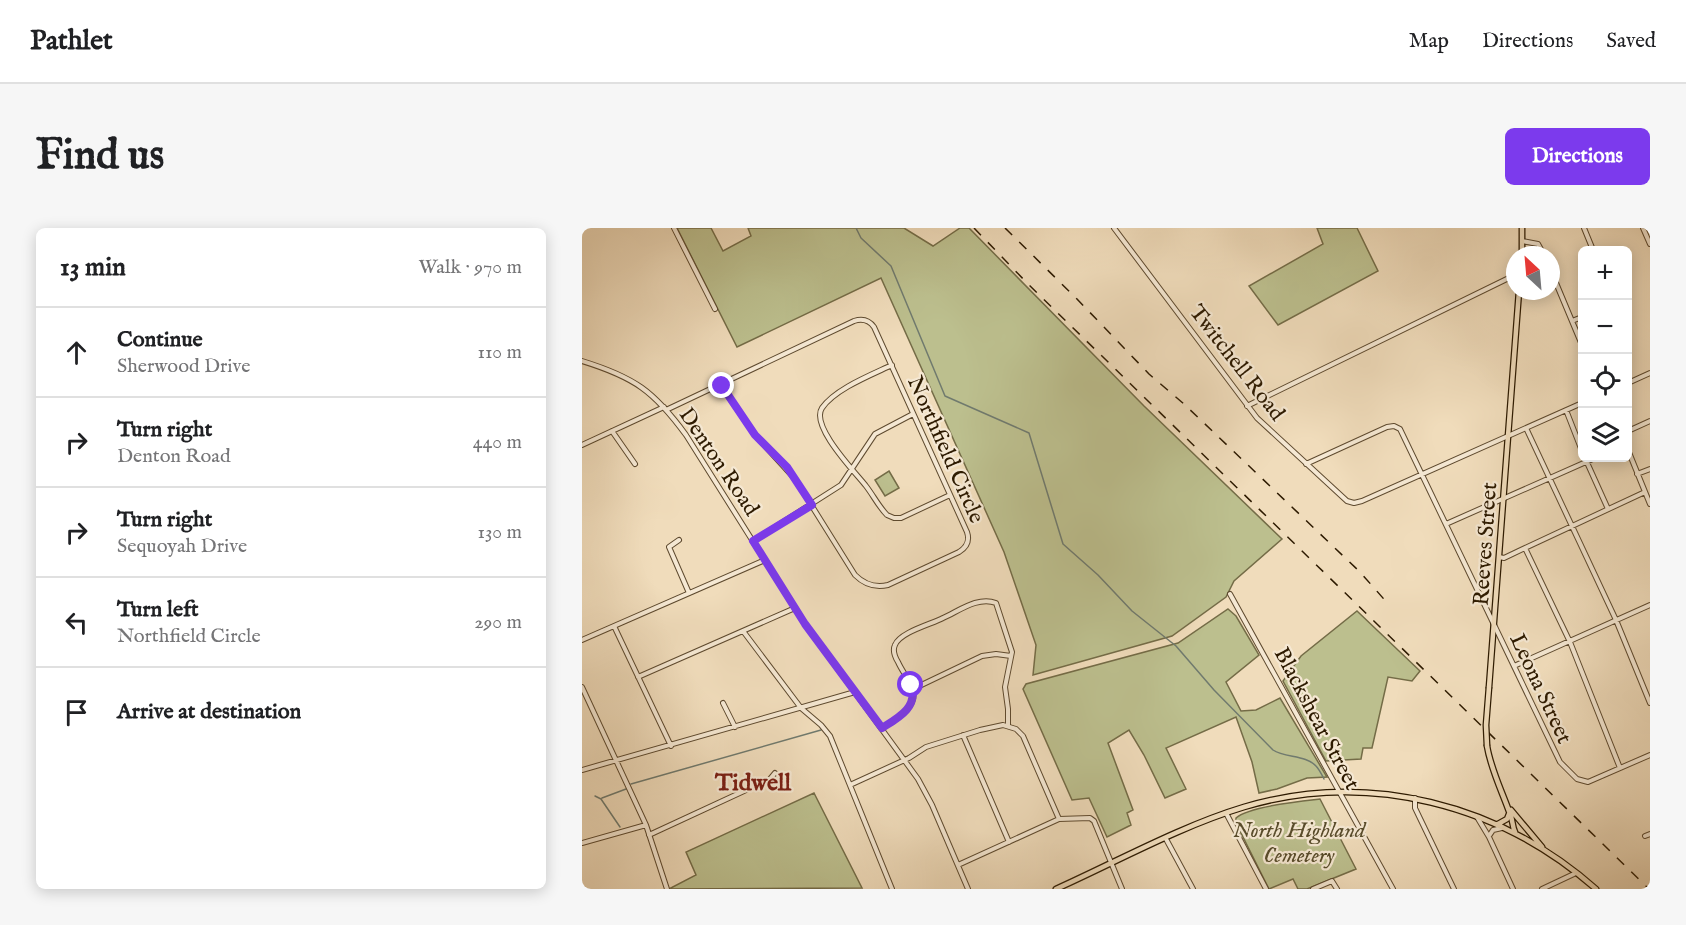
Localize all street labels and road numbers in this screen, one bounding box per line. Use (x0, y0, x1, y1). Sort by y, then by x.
street label: Twitchell Road (1182, 300, 1291, 427)
street label: Northfield Circle (900, 372, 990, 528)
street label: Denton Road (672, 403, 765, 522)
street label: Reeves Street (1468, 481, 1504, 607)
street label: Leona Street (1502, 629, 1578, 749)
street label: Blackshear Street (1267, 643, 1366, 796)

